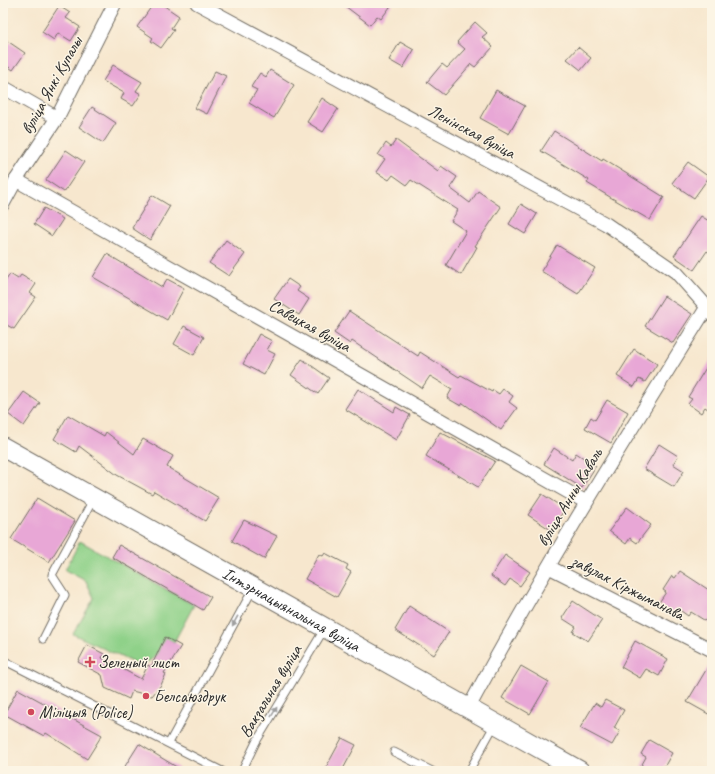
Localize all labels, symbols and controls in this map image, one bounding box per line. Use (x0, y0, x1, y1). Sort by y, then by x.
street label: вуліца Янкі Купалы (16, 31, 88, 138)
street label: Ленінская вуліца (425, 100, 520, 164)
street label: Савецкая вуліца (265, 294, 356, 357)
street label: вуліца Анны Каваль (532, 443, 608, 550)
street label: завулак Кіржыманава (566, 549, 689, 627)
street label: Інтэрнацыянальная вуліца (219, 563, 365, 657)
one-way arrow (232, 615, 239, 627)
street label: Вакзальная вуліца (235, 640, 308, 742)
place label: Зеленый лист (98, 652, 179, 673)
marker: Зеленый лист (85, 657, 95, 667)
place label: Белсаюздрук (154, 686, 227, 707)
marker: Белсаюздрук (141, 691, 151, 701)
place label: Міліцыя (Police) (39, 702, 134, 723)
marker: Міліцыя (Police) (26, 707, 36, 717)
one-way arrow (270, 707, 278, 717)

